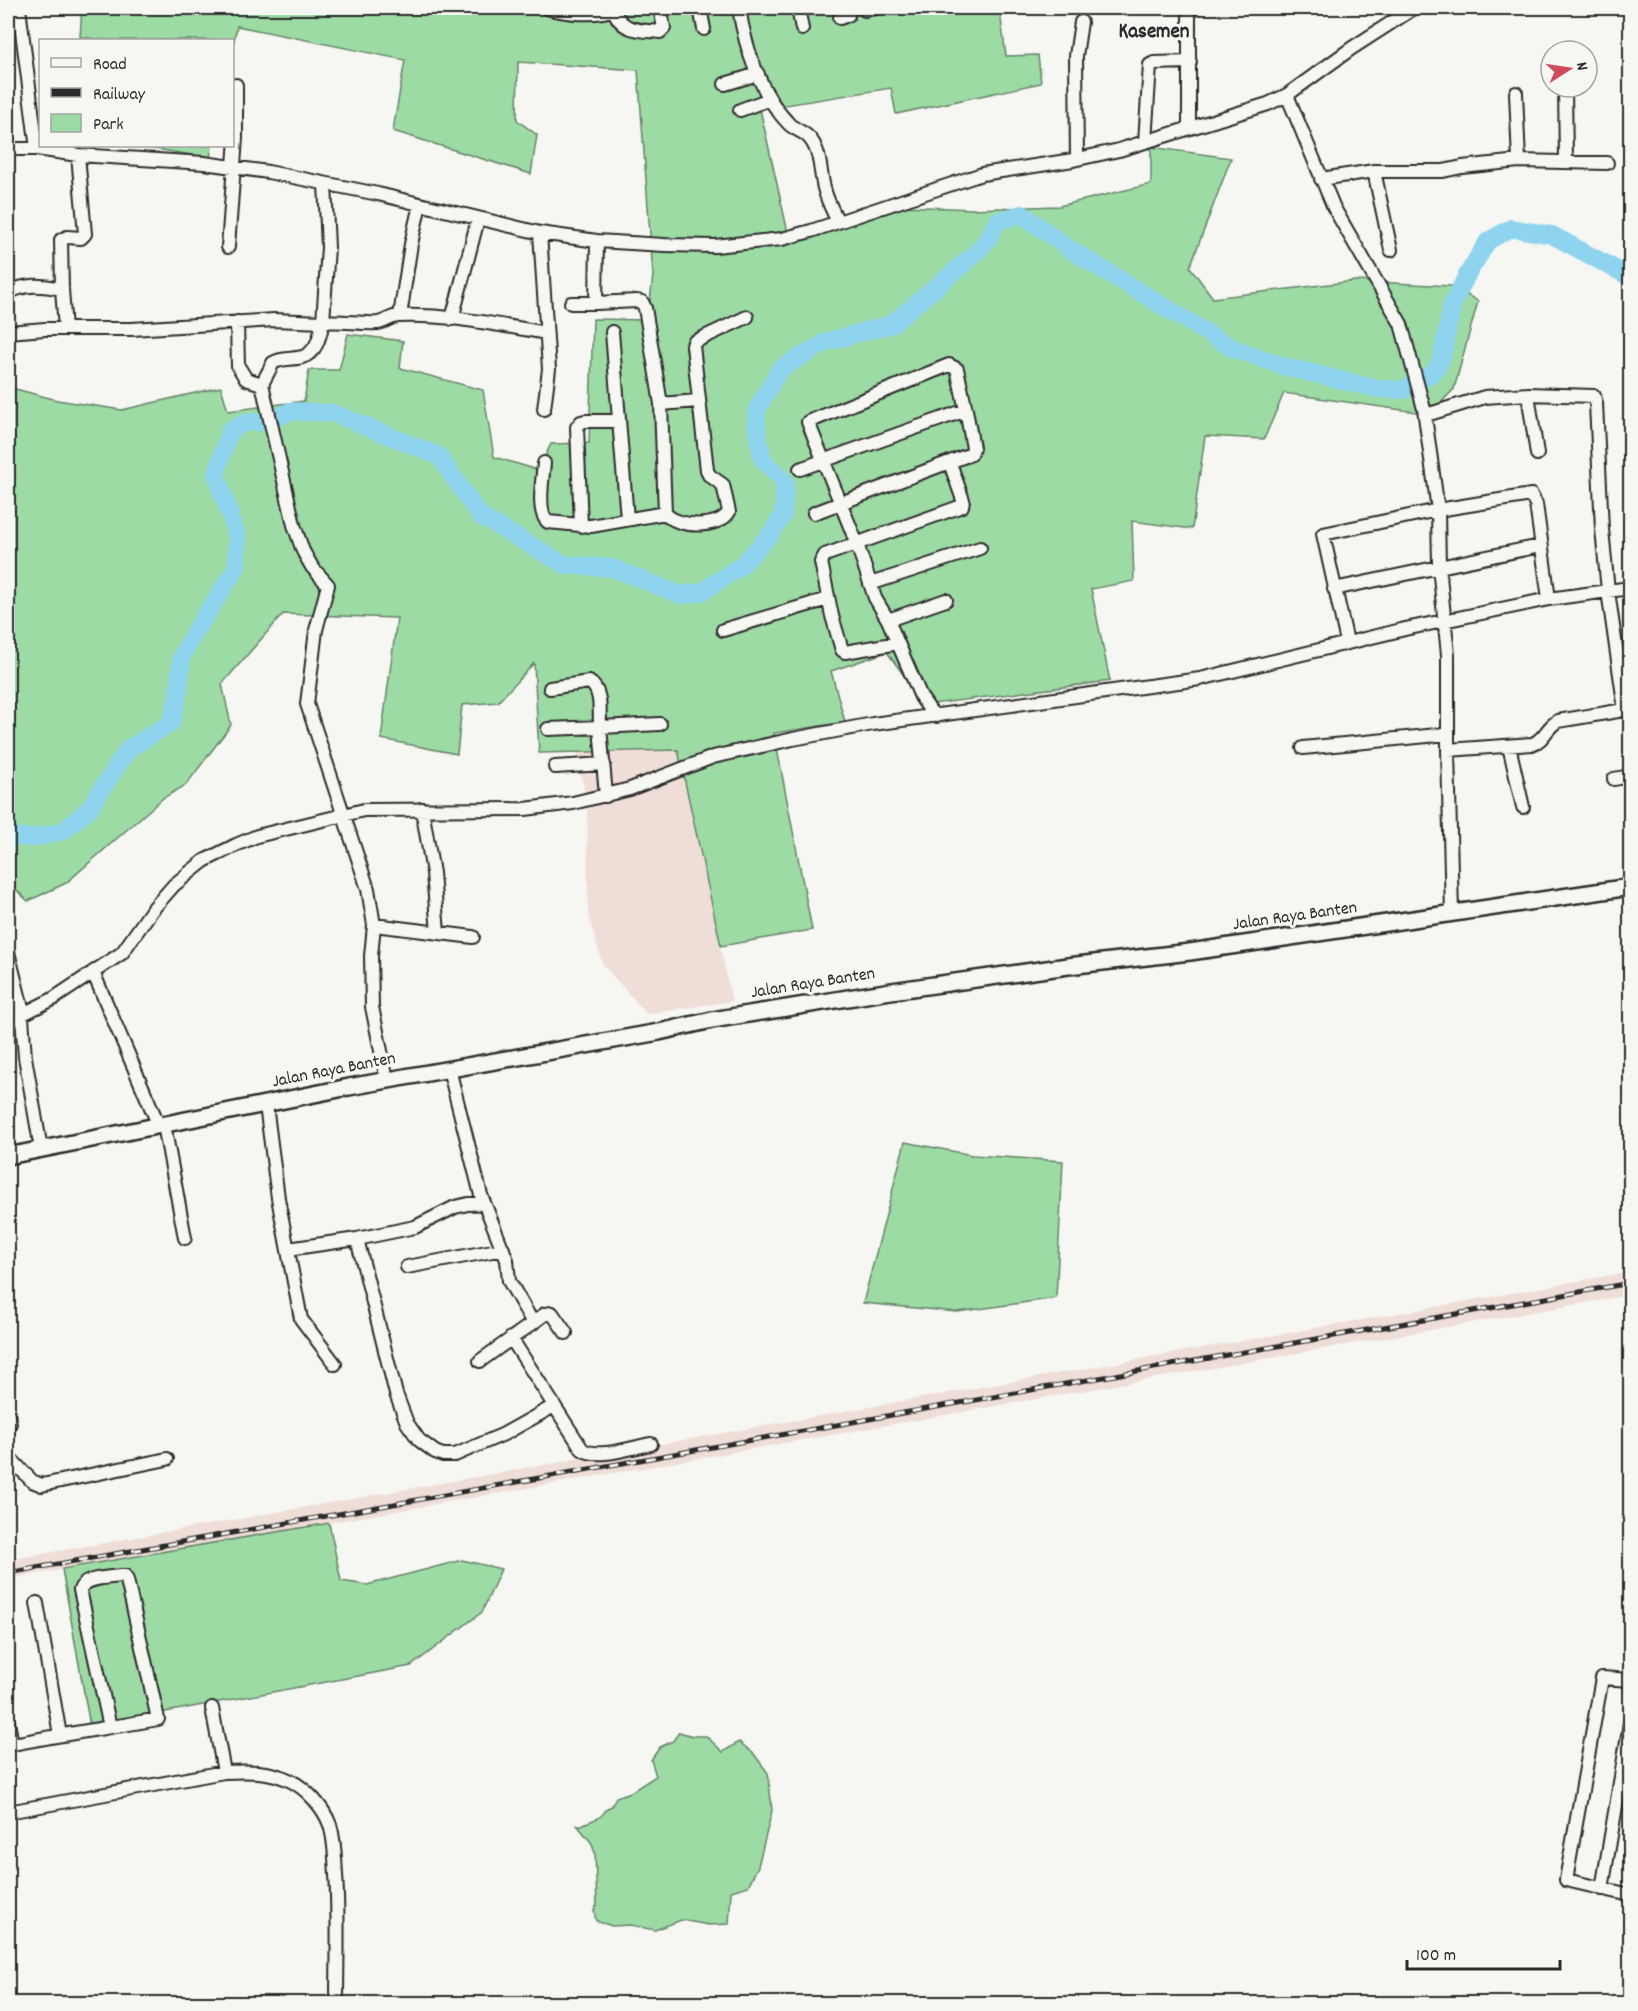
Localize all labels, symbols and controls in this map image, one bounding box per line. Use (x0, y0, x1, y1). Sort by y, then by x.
district label: Kasemen (1118, 18, 1190, 48)
legend (39, 39, 234, 147)
north arrow (1539, 39, 1599, 99)
text: Road (93, 53, 127, 78)
text: N (1569, 60, 1593, 73)
text: Railway (93, 83, 146, 108)
text: Park (93, 113, 124, 138)
street label: Jalan Raya Banten (1231, 896, 1359, 938)
street label: Jalan Raya Banten (749, 962, 877, 1006)
street label: Jalan Raya Banten (270, 1047, 398, 1095)
scale bar (1407, 1933, 1560, 1971)
text: 100 m (1416, 1944, 1456, 1969)

